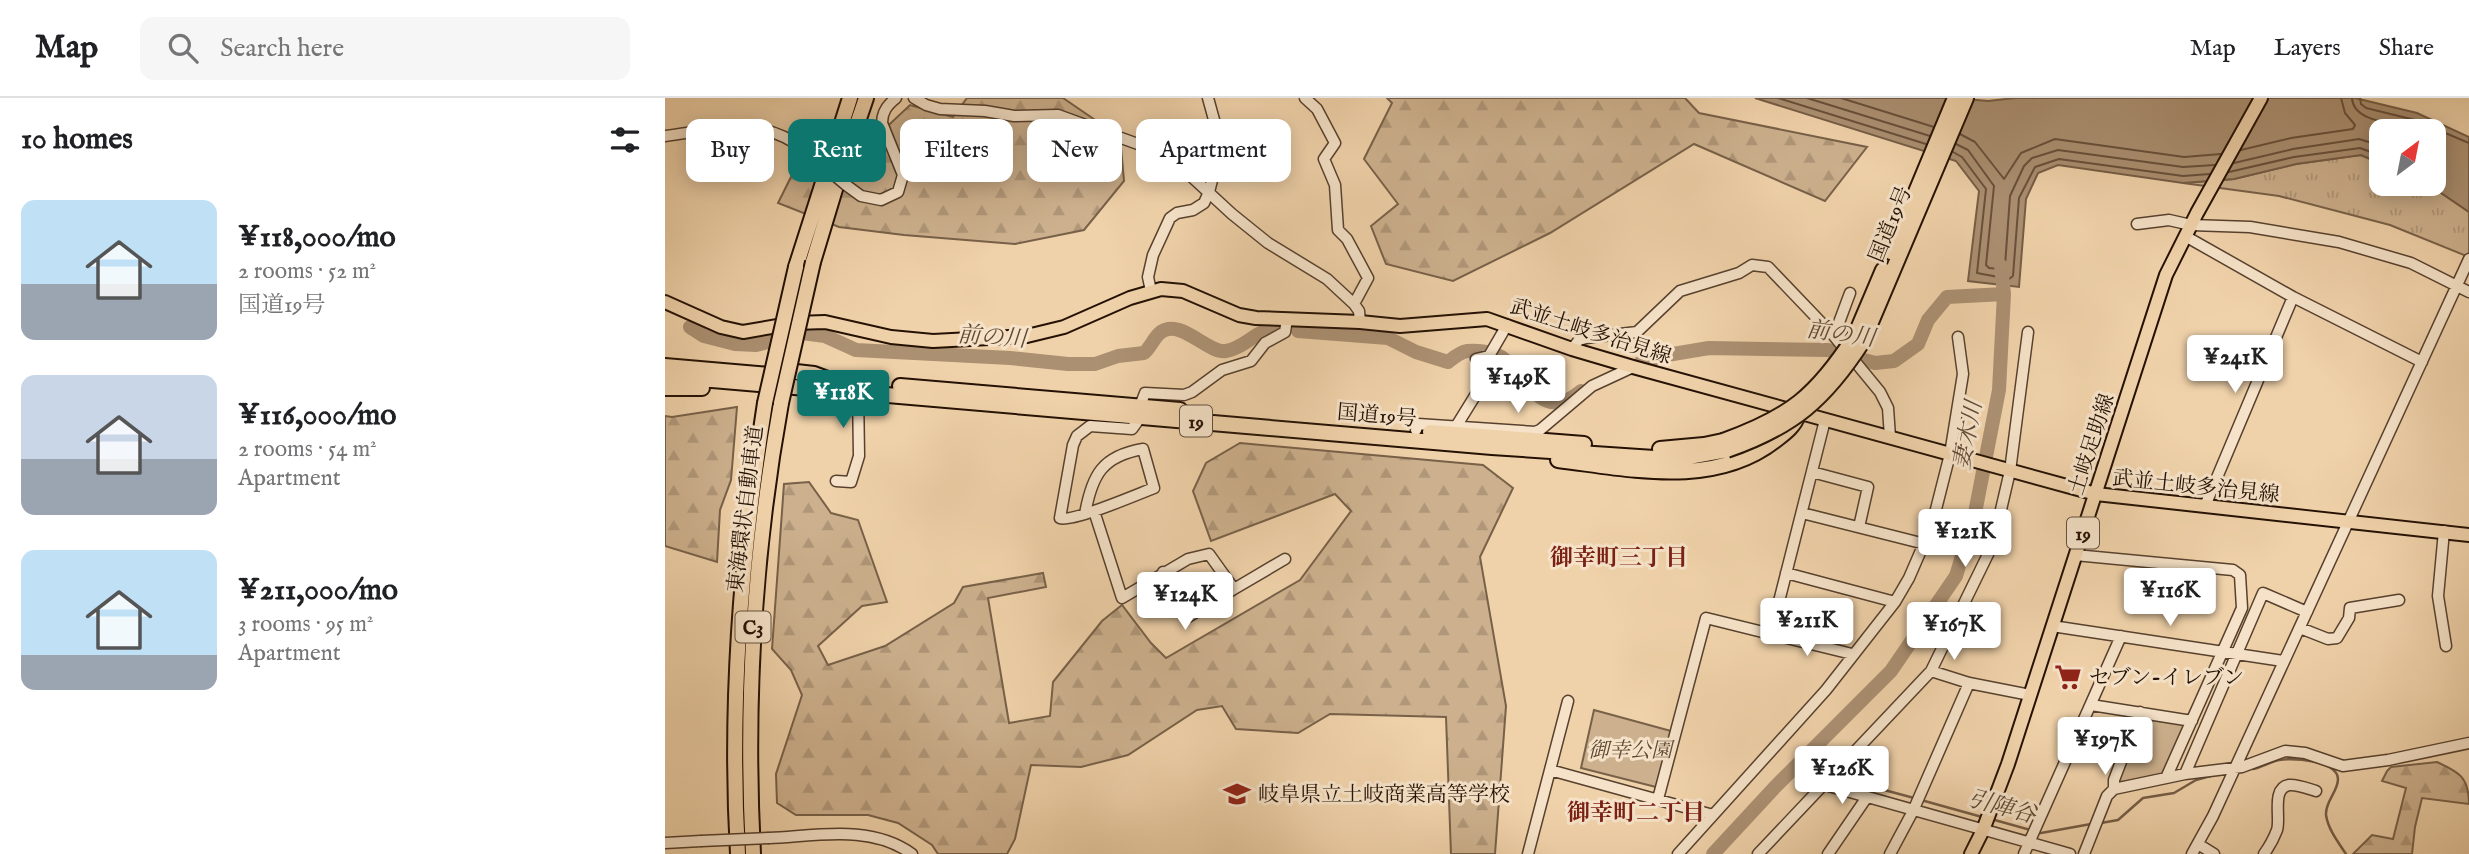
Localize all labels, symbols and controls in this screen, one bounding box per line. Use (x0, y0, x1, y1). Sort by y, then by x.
search box (140, 17, 630, 80)
text: Map (35, 27, 98, 69)
icon: search (164, 29, 202, 67)
text: Search here (220, 32, 344, 65)
text: Map (2190, 33, 2236, 64)
text: Layers (2274, 33, 2341, 64)
text: Share (2379, 33, 2434, 64)
chip: Buy (686, 119, 774, 182)
chip: Rent (788, 119, 886, 182)
chip: Filters (900, 119, 1013, 182)
chip: New (1027, 119, 1122, 182)
chip: Apartment (1136, 119, 1291, 182)
north arrow (2369, 119, 2447, 196)
map controls (2369, 119, 2446, 196)
text: 10 homes (21, 121, 133, 159)
icon: filters (606, 121, 644, 159)
street label: 国道19号 (1864, 182, 1919, 267)
text: ¥118,000/mo (238, 219, 396, 257)
icon: home (77, 228, 161, 312)
text: 2 rooms · 52 m² (238, 257, 376, 286)
text: 国道19号 (238, 291, 326, 320)
street label: 武並土岐多治見線 (1506, 294, 1675, 371)
water label: 前の川 (1805, 315, 1880, 354)
water label: 前の川 (956, 321, 1030, 355)
pin: ¥241K (2186, 336, 2284, 395)
text: ¥241K (2203, 343, 2267, 372)
pin: ¥149K (1469, 356, 1567, 415)
text: ¥149K (1486, 363, 1550, 392)
pin: ¥118K (794, 370, 892, 430)
text: ¥118K (813, 378, 873, 407)
street label: 土岐足助線 (2063, 390, 2121, 499)
water label: 妻木川 (1948, 396, 1990, 472)
text: ¥116,000/mo (238, 397, 397, 435)
street label: 国道19号 (1336, 400, 1418, 433)
icon: home (77, 403, 161, 487)
road number: 19 (1180, 406, 1212, 436)
street label: 東海環状自動車道 (723, 424, 770, 594)
text: 2 rooms · 54 m² (238, 435, 377, 464)
text: Apartment (238, 464, 341, 493)
street label: 武並土岐多治見線 (2111, 465, 2281, 510)
pin: ¥121K (1916, 510, 2014, 569)
text: ¥121K (1934, 517, 1996, 546)
road number: 19 (2067, 518, 2099, 548)
district label: 御幸町三丁目 (1550, 544, 1688, 573)
pin: ¥116K (2121, 568, 2219, 628)
text: ¥211,000/mo (238, 572, 398, 610)
pin: ¥124K (1136, 573, 1234, 632)
text: ¥116K (2140, 576, 2200, 605)
icon: home (77, 578, 161, 662)
text: ¥124K (1153, 580, 1217, 609)
pin: ¥211K (1758, 598, 1856, 658)
pin: ¥167K (1905, 602, 2003, 662)
text: ¥211K (1776, 606, 1838, 635)
text: 3 rooms · 95 m² (238, 610, 373, 639)
text: ¥167K (1923, 610, 1985, 639)
road number: C3 (735, 612, 771, 642)
text: Apartment (238, 639, 341, 668)
supermarket icon: セブン-イレブン (2053, 662, 2083, 692)
place label: セブン-イレブン (2089, 665, 2244, 692)
pin: ¥197K (2056, 718, 2154, 777)
text: ¥197K (2074, 725, 2136, 754)
park label: 御幸公園 (1588, 738, 1675, 765)
pin: ¥126K (1793, 746, 1891, 806)
text: ¥126K (1811, 754, 1873, 783)
school or university icon: 岐阜県立土岐商業高等学校 (1222, 779, 1252, 809)
place label: 岐阜県立土岐商業高等学校 (1258, 782, 1510, 809)
water label: 引陣谷 (1965, 785, 2041, 831)
district label: 御幸町二丁目 (1567, 799, 1705, 828)

